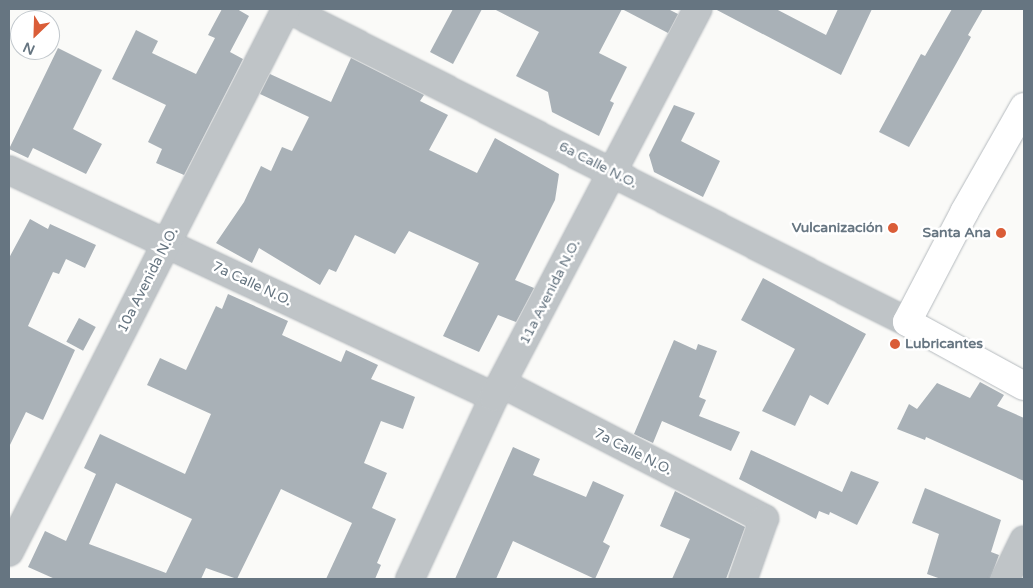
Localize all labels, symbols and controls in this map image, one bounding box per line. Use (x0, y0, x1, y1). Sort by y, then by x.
north arrow (10, 10, 60, 60)
text: N (21, 38, 38, 58)
street label: 6a Calle N.O. (556, 138, 640, 192)
place label: Vulcanización (792, 220, 883, 236)
marker: Vulcanización (887, 222, 899, 234)
street label: 10a Avenida N.O. (114, 225, 182, 335)
place label: Santa Ana (923, 225, 991, 241)
marker: Santa Ana (995, 227, 1007, 239)
street label: 11a Avenida N.O. (516, 237, 584, 347)
street label: 7a Calle N.O. (210, 258, 294, 310)
place label: Lubricantes (905, 336, 983, 352)
marker: Lubricantes (889, 338, 901, 350)
street label: 7a Calle N.O. (591, 425, 675, 479)

